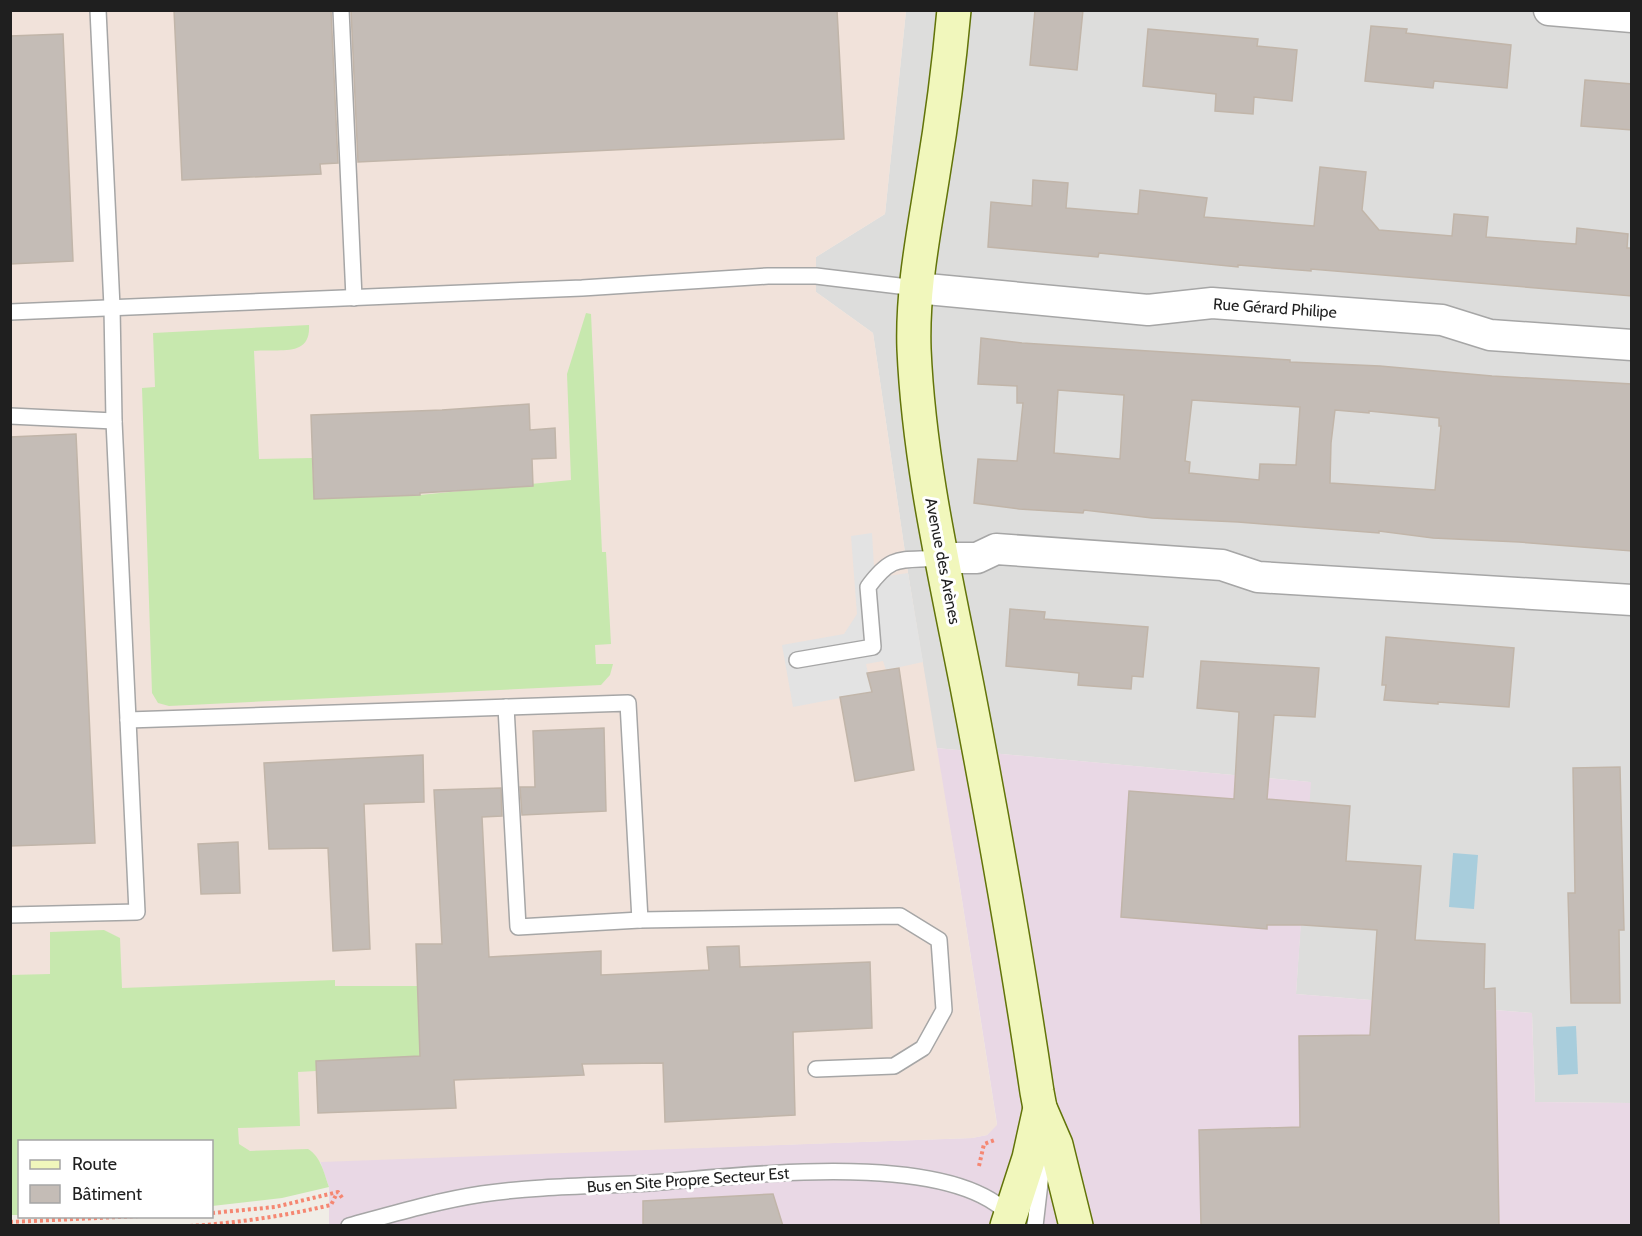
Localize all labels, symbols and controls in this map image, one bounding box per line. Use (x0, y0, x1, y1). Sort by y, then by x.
street label: Rue Gérard Philipe (1213, 294, 1337, 322)
street label: Avenue des Arènes (921, 496, 965, 626)
legend (18, 1140, 213, 1218)
text: Route (72, 1153, 117, 1175)
street label: Bus en Site Propre Secteur Est (586, 1163, 790, 1197)
text: Bâtiment (72, 1183, 142, 1205)

